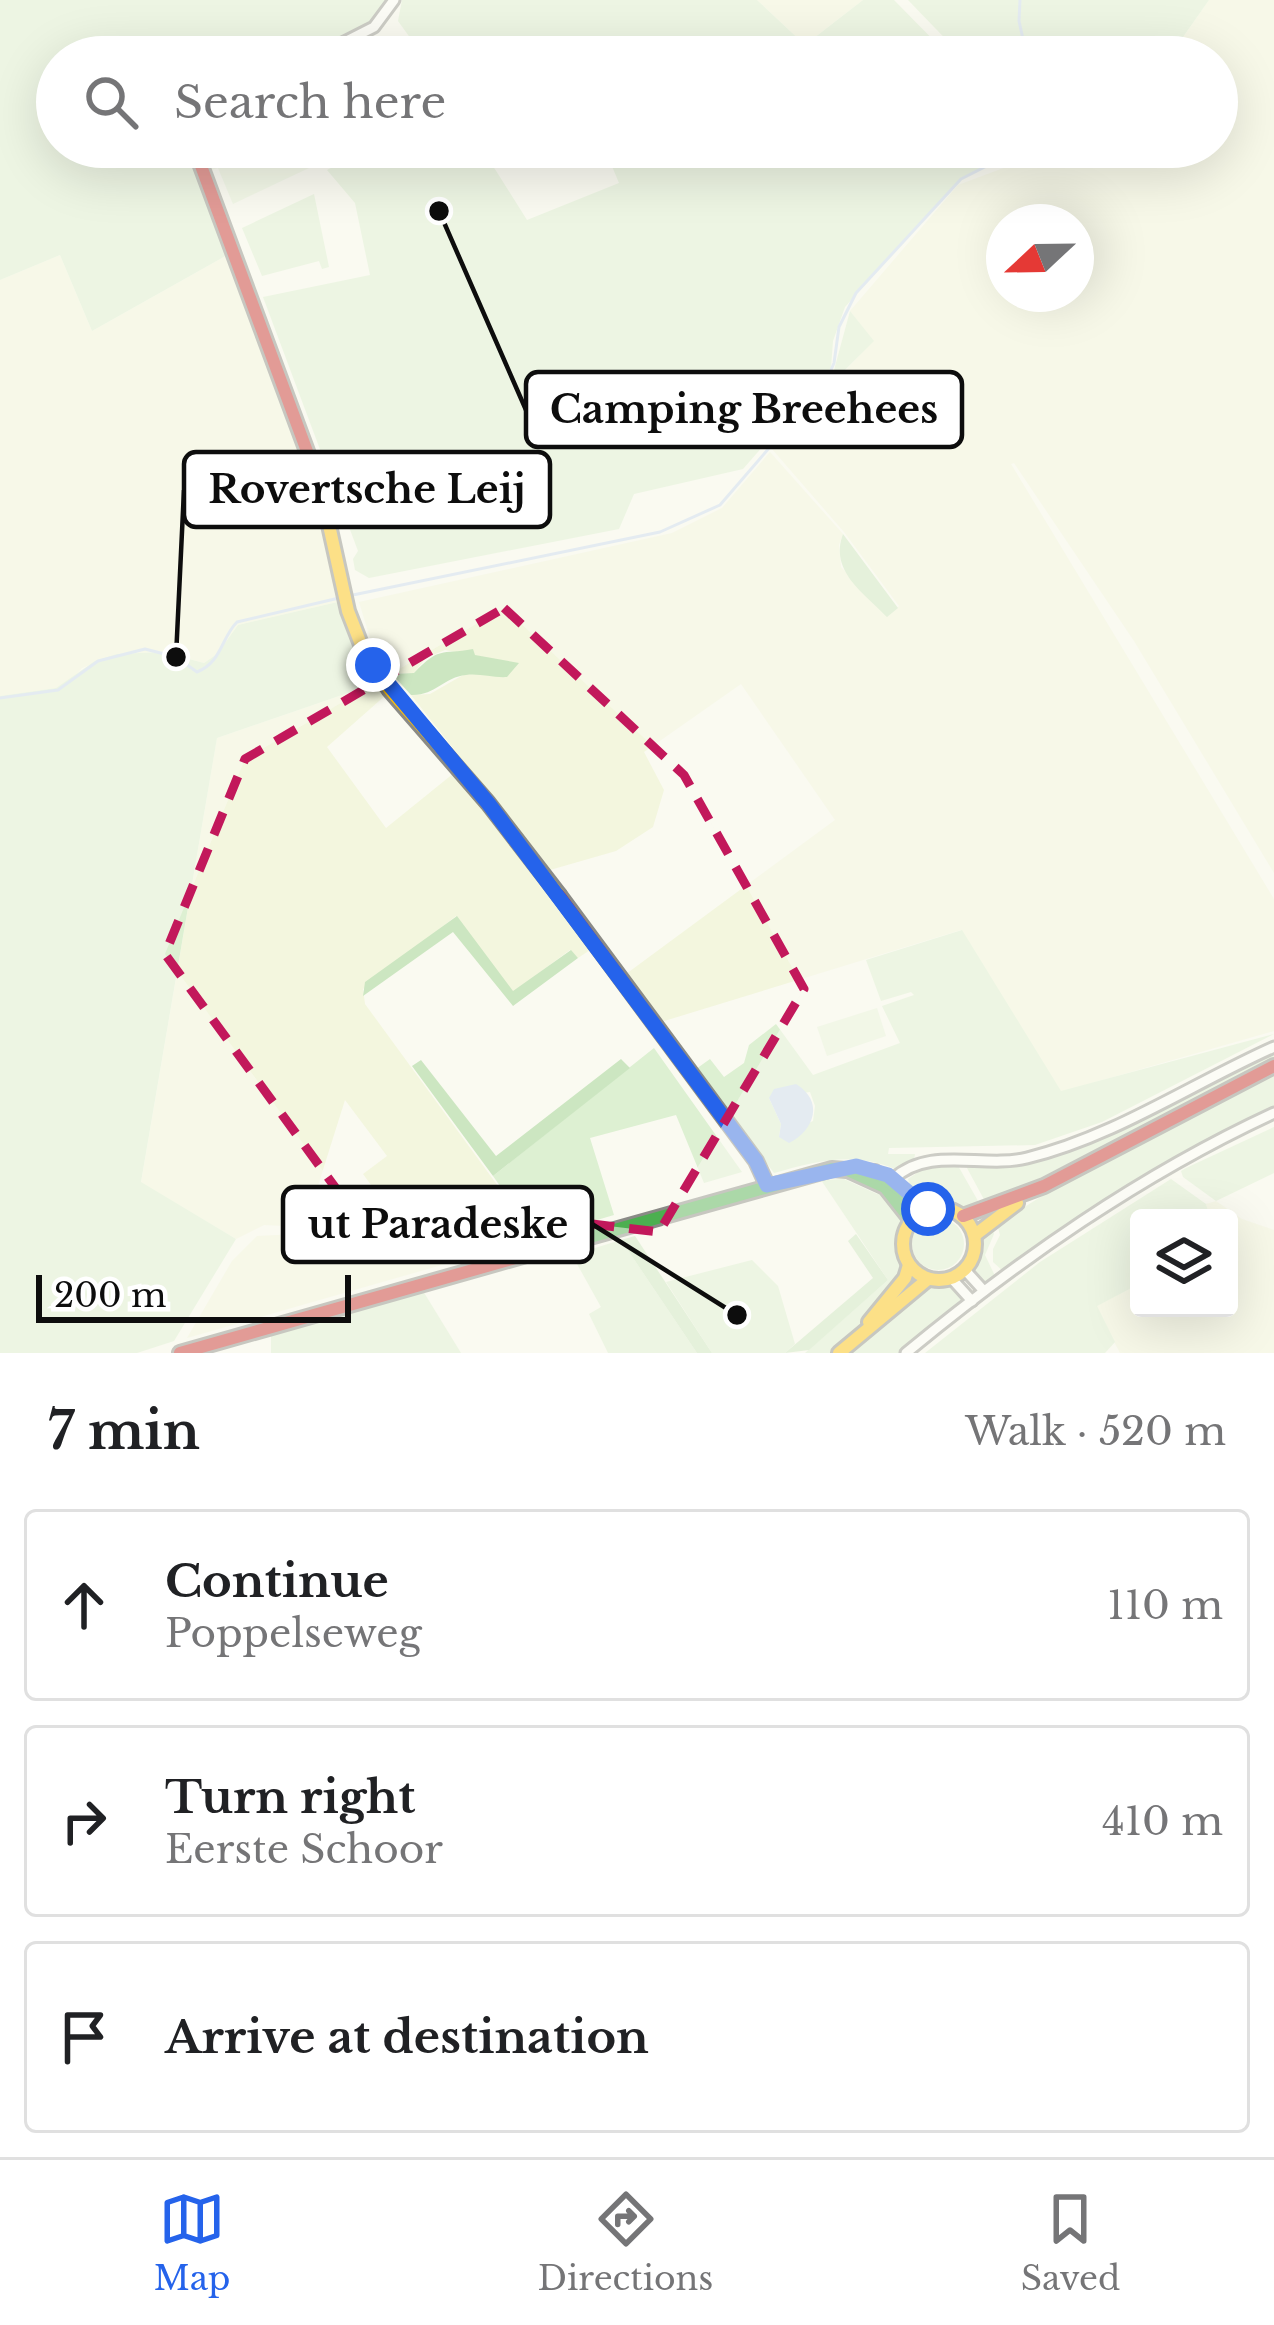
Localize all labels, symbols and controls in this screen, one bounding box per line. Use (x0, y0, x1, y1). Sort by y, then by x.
search box (36, 36, 1238, 168)
icon: search (78, 69, 144, 135)
text: Search here (174, 74, 446, 130)
north arrow (986, 204, 1094, 312)
callout: Camping Breehees (526, 372, 962, 447)
text: Camping Breehees (550, 385, 938, 434)
callout: Rovertsche Leij (184, 452, 550, 527)
text: Rovertsche Leij (208, 465, 526, 514)
route end (346, 638, 400, 692)
route start (901, 1182, 955, 1236)
callout: ut Paradeske (283, 1187, 592, 1262)
text: ut Paradeske (308, 1200, 568, 1249)
map controls (1130, 1209, 1238, 1317)
button: layers (1130, 1209, 1238, 1317)
scale bar (36, 1269, 351, 1322)
text: 200 m (54, 1275, 166, 1316)
text: 7 min (48, 1400, 200, 1463)
text: Walk · 520 m (965, 1407, 1226, 1456)
text: Continue (165, 1553, 389, 1609)
icon: ahead (51, 1572, 117, 1638)
text: 110 m (1107, 1581, 1223, 1630)
text: Poppelseweg (165, 1609, 422, 1658)
text: Turn right (165, 1769, 415, 1825)
icon: right (51, 1788, 117, 1854)
text: 410 m (1102, 1797, 1223, 1846)
text: Eerste Schoor (165, 1825, 443, 1874)
icon: arrive (51, 2004, 117, 2070)
text: Arrive at destination (165, 2009, 649, 2065)
tab: Map (154, 2186, 230, 2299)
tab: Directions (538, 2186, 713, 2299)
tab: Saved (1021, 2186, 1120, 2299)

